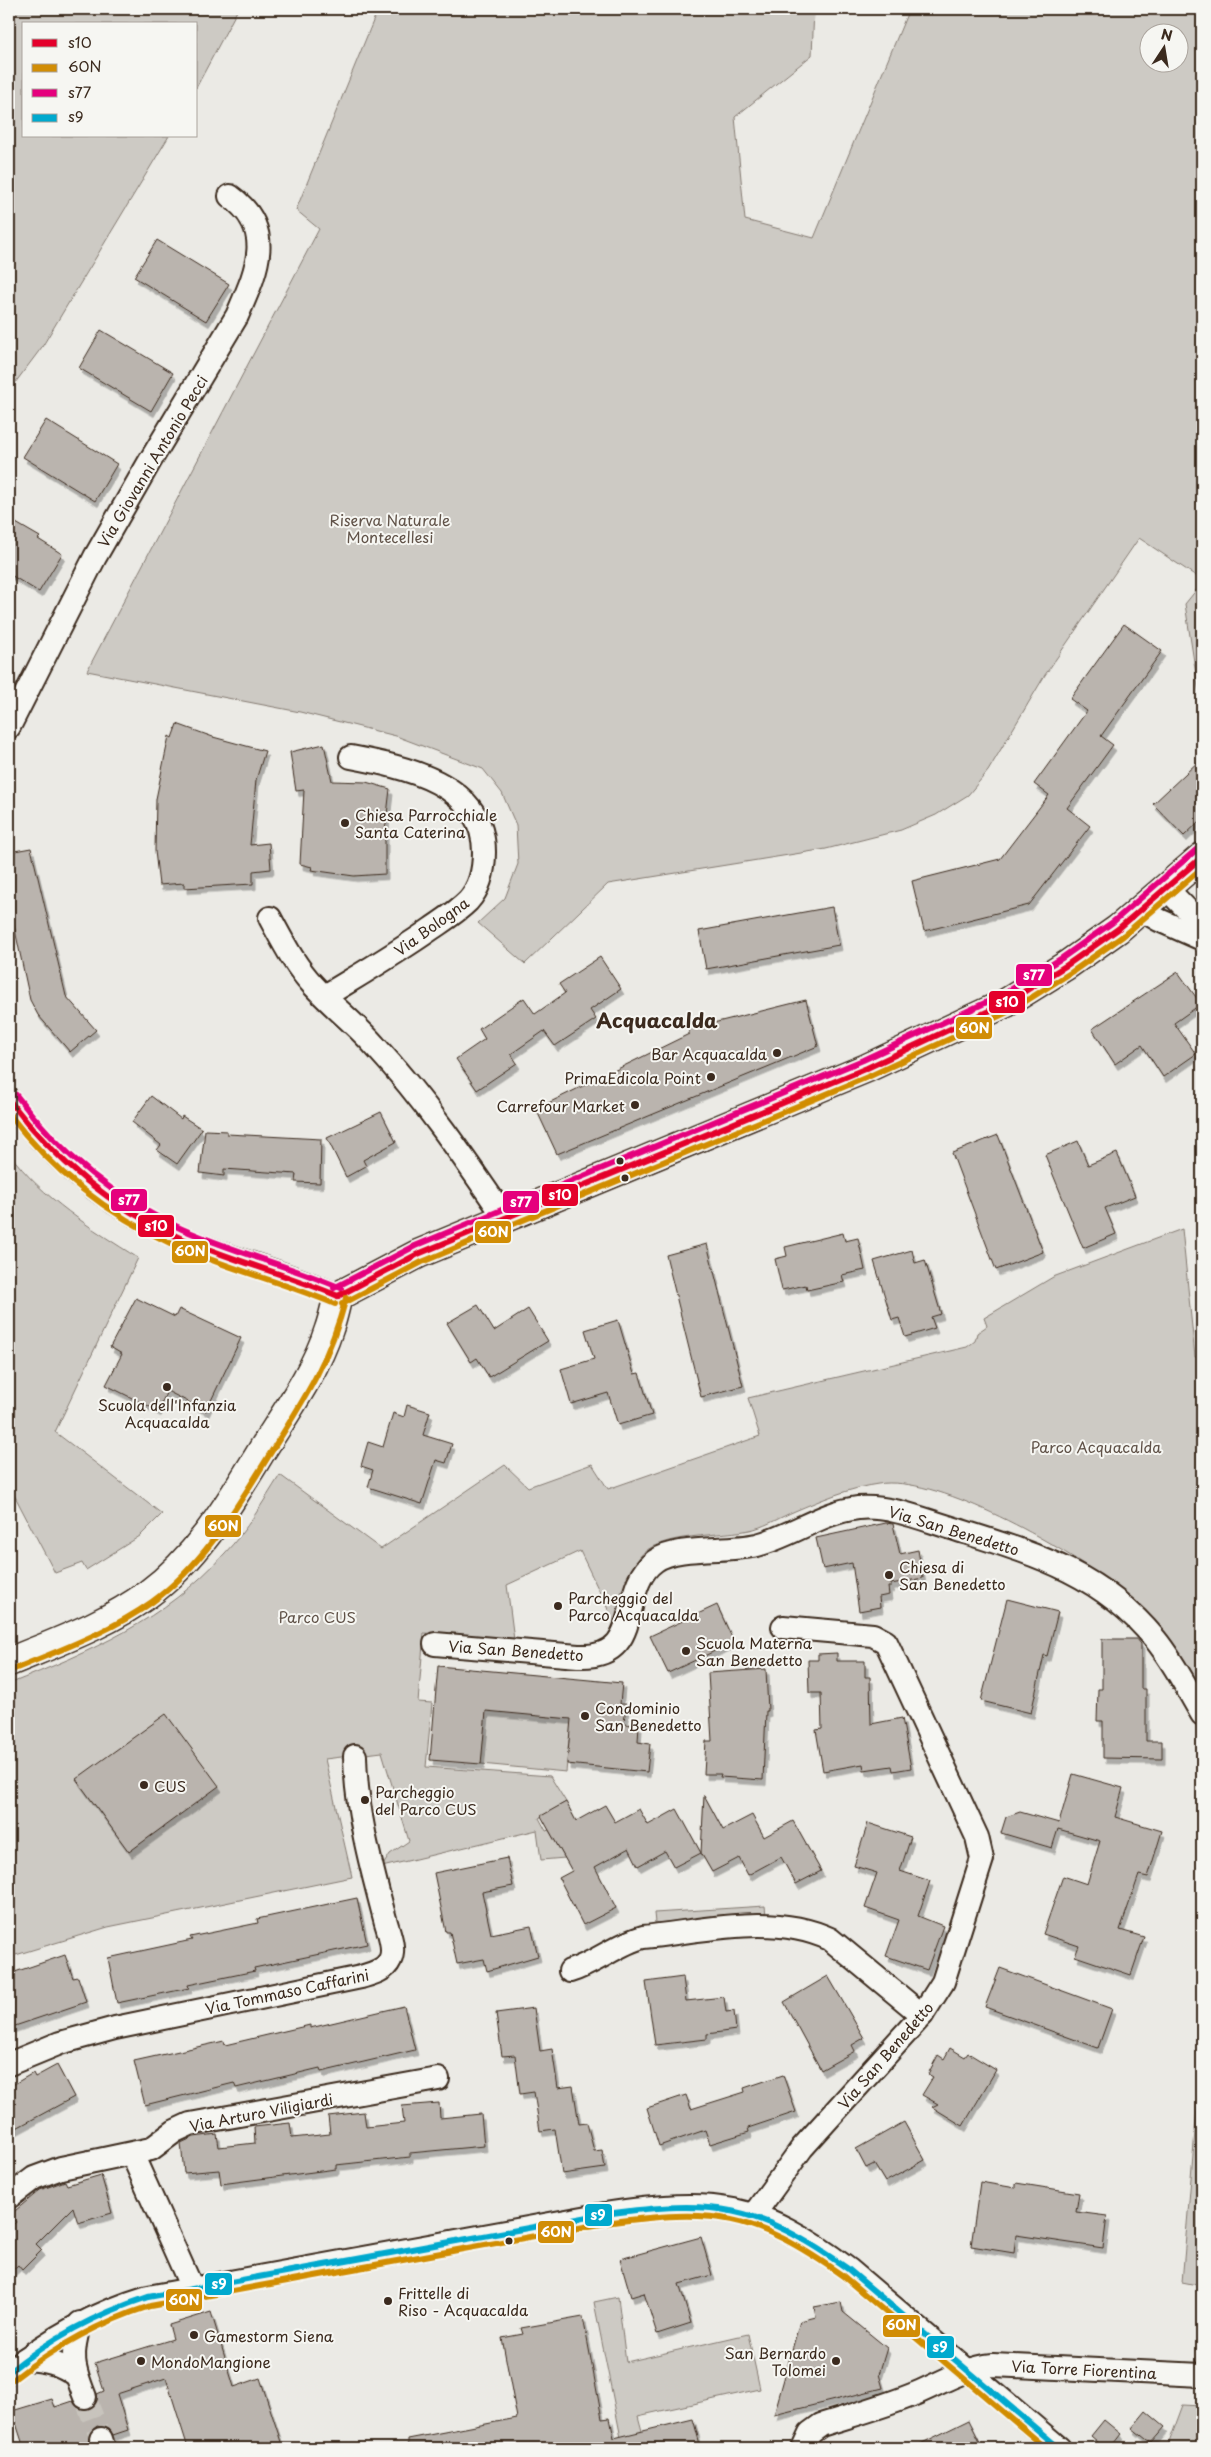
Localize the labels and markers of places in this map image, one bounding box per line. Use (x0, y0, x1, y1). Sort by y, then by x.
place label: Chiesa Parrocchiale Santa Caterina (355, 803, 497, 843)
marker: Chiesa Parrocchiale Santa Caterina (339, 817, 351, 829)
place label: Bar Acquacalda (651, 1042, 768, 1065)
marker: Bar Acquacalda (771, 1047, 783, 1059)
place label: PrimaEdicola Point (564, 1066, 701, 1089)
marker: PrimaEdicola Point (705, 1071, 717, 1083)
place label: Carrefour Market (496, 1094, 625, 1117)
marker: Carrefour Market (629, 1099, 641, 1111)
unlabelled marker (615, 1156, 625, 1166)
unlabelled marker (620, 1173, 630, 1183)
marker: Scuola dell'Infanzia Acquacalda (161, 1381, 173, 1393)
place label: Scuola dell'Infanzia Acquacalda (98, 1393, 237, 1433)
place label: Chiesa di San Benedetto (899, 1555, 1006, 1595)
marker: Chiesa di San Benedetto (883, 1569, 895, 1581)
place label: Parcheggio del Parco Acquacalda (568, 1586, 700, 1626)
marker: Parcheggio del Parco Acquacalda (552, 1600, 564, 1612)
place label: Scuola Materna San Benedetto (696, 1631, 813, 1671)
marker: Scuola Materna San Benedetto (680, 1645, 692, 1657)
place label: Condominio San Benedetto (595, 1696, 702, 1736)
marker: Condominio San Benedetto (579, 1710, 591, 1722)
place label: CUS (154, 1774, 186, 1797)
marker: CUS (138, 1779, 150, 1791)
place label: Parcheggio del Parco CUS (375, 1780, 477, 1820)
marker: Parcheggio del Parco CUS (359, 1794, 371, 1806)
unlabelled marker (504, 2236, 514, 2246)
place label: Frittelle di Riso - Acquacalda (398, 2281, 529, 2321)
marker: Frittelle di Riso - Acquacalda (382, 2295, 394, 2307)
place label: Gamestorm Siena (204, 2324, 334, 2347)
marker: Gamestorm Siena (188, 2329, 200, 2341)
place label: San Bernardo Tolomei (725, 2341, 826, 2381)
place label: MondoMangione (151, 2350, 271, 2373)
marker: MondoMangione (135, 2355, 147, 2367)
marker: San Bernardo Tolomei (830, 2355, 842, 2367)

